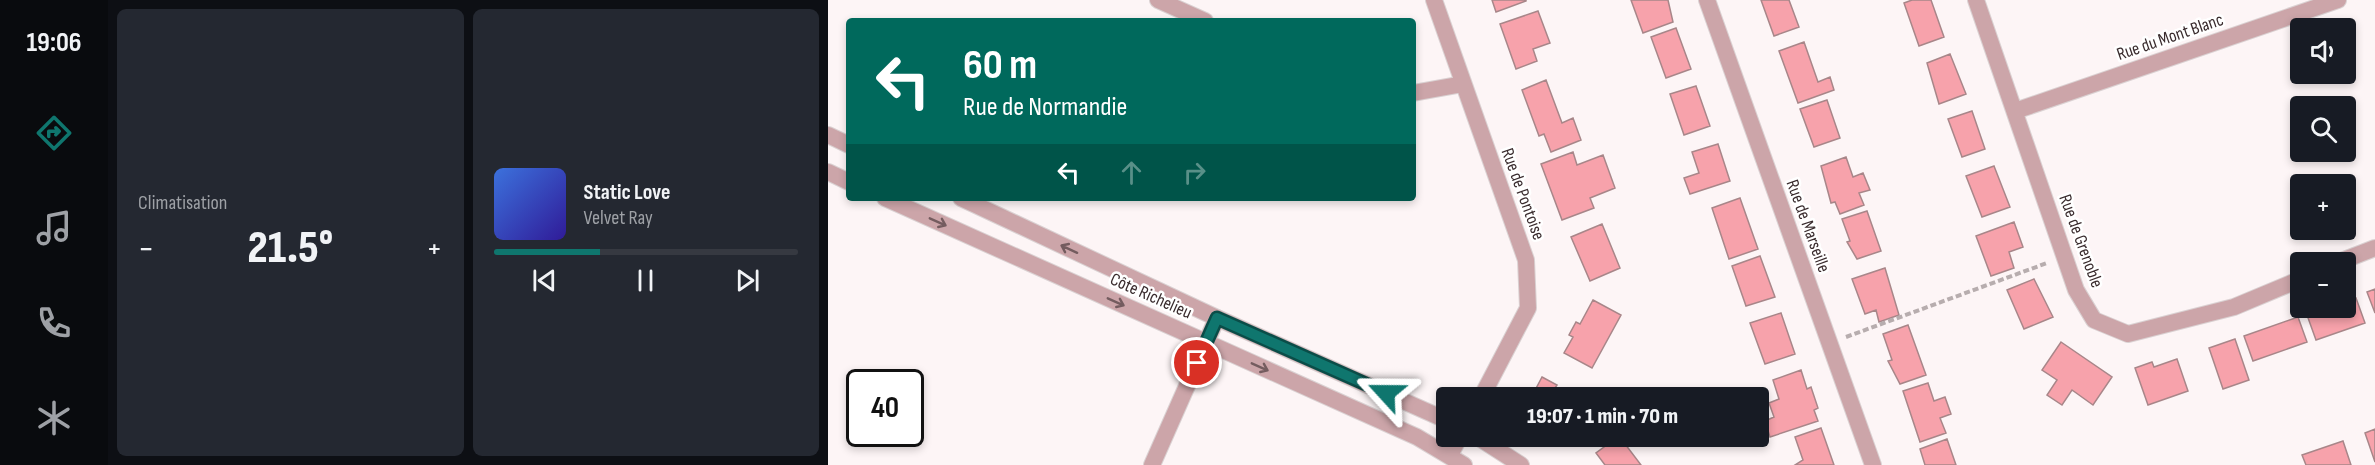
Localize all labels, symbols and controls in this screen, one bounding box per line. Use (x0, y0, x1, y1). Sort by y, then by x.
street label: Rue du Mont Blanc (2114, 9, 2226, 65)
map controls (2290, 18, 2356, 318)
button: sound (2290, 18, 2356, 84)
text: 19:06 (27, 27, 82, 59)
text: 60 m (963, 40, 1037, 91)
icon: left (864, 42, 942, 120)
text: Rue de Normandie (963, 91, 1127, 123)
button: search (2290, 96, 2356, 162)
icon: directions (33, 112, 75, 154)
street label: Rue de Pontoise (1497, 145, 1549, 243)
icon: left (1052, 156, 1085, 189)
icon: ahead (1115, 156, 1148, 189)
icon: right (1178, 156, 1211, 189)
button: + (2290, 174, 2356, 240)
street label: Rue de Marseille (1782, 177, 1834, 275)
text: Static Love (584, 179, 670, 206)
text: Climatisation (138, 191, 227, 215)
street label: Rue de Grenoble (2054, 191, 2108, 291)
text: Velvet Ray (584, 206, 653, 230)
icon: music (33, 207, 75, 249)
one-way arrow (929, 217, 947, 228)
text: 21.5° (247, 221, 333, 276)
text: − (138, 229, 154, 269)
text: + (426, 229, 443, 269)
one-way arrow (1061, 242, 1079, 254)
button: − (2290, 252, 2356, 318)
icon: previous (528, 264, 561, 297)
icon: pause (629, 264, 662, 297)
icon: next (731, 264, 764, 297)
street label: Côte Richelieu (1107, 269, 1195, 323)
one-way arrow (1106, 297, 1125, 308)
icon: phone (33, 302, 75, 344)
pin (1171, 337, 1222, 388)
icon: arrive (1180, 346, 1213, 379)
position arrow (1354, 361, 1418, 425)
one-way arrow (1250, 362, 1268, 373)
speed limit sign: 40 (846, 369, 924, 447)
icon: climate (33, 397, 75, 439)
text: 19:07 · 1 min · 70 m (1527, 403, 1678, 430)

